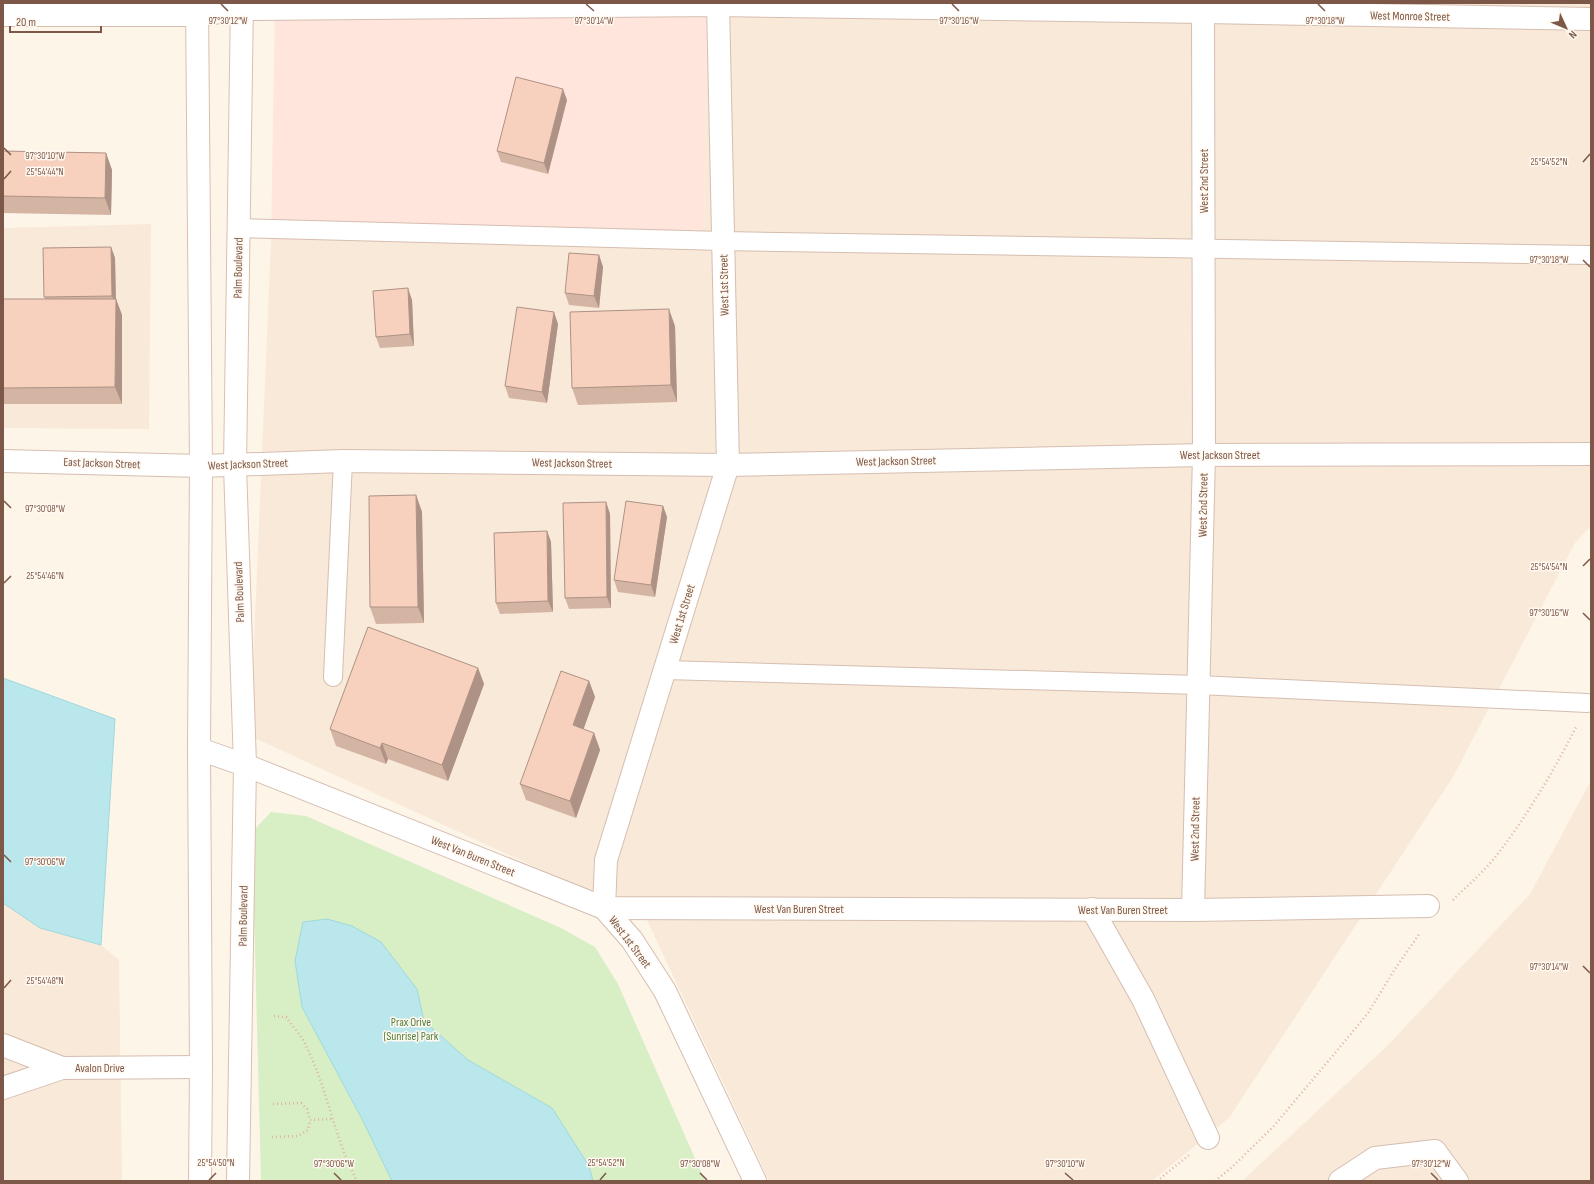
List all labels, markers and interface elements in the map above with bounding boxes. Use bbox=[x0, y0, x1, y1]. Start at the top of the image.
scale bar bbox=[10, 8, 101, 34]
street label: West Monroe Street bbox=[1370, 8, 1450, 25]
north arrow bbox=[1546, 8, 1586, 48]
text: 20 m bbox=[16, 15, 36, 30]
text: 97°30'12"W bbox=[208, 15, 248, 27]
text: 97°30'14"W bbox=[574, 15, 614, 27]
text: 97°30'16"W bbox=[939, 15, 979, 27]
text: 97°30'18"W bbox=[1305, 15, 1345, 27]
text: N bbox=[1566, 28, 1580, 41]
street label: West 2nd Street bbox=[1197, 148, 1212, 213]
text: 97°30'10"W bbox=[25, 150, 65, 162]
text: 25°54'52"N bbox=[1530, 156, 1568, 168]
text: 25°54'44"N bbox=[26, 166, 64, 178]
street label: Palm Boulevard bbox=[230, 237, 247, 299]
street label: West 1st Street bbox=[716, 254, 733, 316]
text: 97°30'18"W bbox=[1529, 254, 1569, 266]
street label: West Jackson Street bbox=[1180, 448, 1260, 463]
street label: West Jackson Street bbox=[856, 453, 937, 470]
street label: East Jackson Street bbox=[63, 455, 141, 472]
street label: West Jackson Street bbox=[532, 455, 613, 472]
street label: West Jackson Street bbox=[208, 456, 289, 473]
street label: West 2nd Street bbox=[1195, 472, 1212, 537]
text: 97°30'08"W bbox=[25, 503, 66, 515]
street label: Palm Boulevard bbox=[231, 561, 248, 623]
text: 25°54'54"N bbox=[1530, 561, 1568, 573]
text: 25°54'46"N bbox=[26, 570, 64, 582]
street label: West 1st Street bbox=[666, 582, 699, 646]
text: 97°30'16"W bbox=[1529, 607, 1569, 619]
street label: West 2nd Street bbox=[1187, 796, 1204, 861]
street label: West Van Buren Street bbox=[428, 833, 518, 880]
text: 97°30'06"W bbox=[25, 856, 66, 868]
street label: Palm Boulevard bbox=[235, 885, 252, 947]
street label: West Van Buren Street bbox=[754, 902, 844, 917]
street label: West Van Buren Street bbox=[1078, 903, 1168, 918]
street label: West 1st Street bbox=[605, 913, 654, 972]
text: 97°30'14"W bbox=[1529, 961, 1569, 973]
text: 25°54'48"N bbox=[26, 975, 64, 987]
park label: Prax Orive (Sunrise) Park bbox=[384, 1015, 439, 1044]
street label: Avalon Drive bbox=[74, 1061, 125, 1076]
text: 25°54'50"N bbox=[197, 1157, 235, 1169]
text: 25°54'52"N bbox=[587, 1157, 625, 1169]
text: 97°30'06"W bbox=[314, 1158, 355, 1170]
text: 97°30'08"W bbox=[680, 1158, 721, 1170]
text: 97°30'10"W bbox=[1045, 1158, 1085, 1170]
text: 97°30'12"W bbox=[1411, 1158, 1451, 1170]

